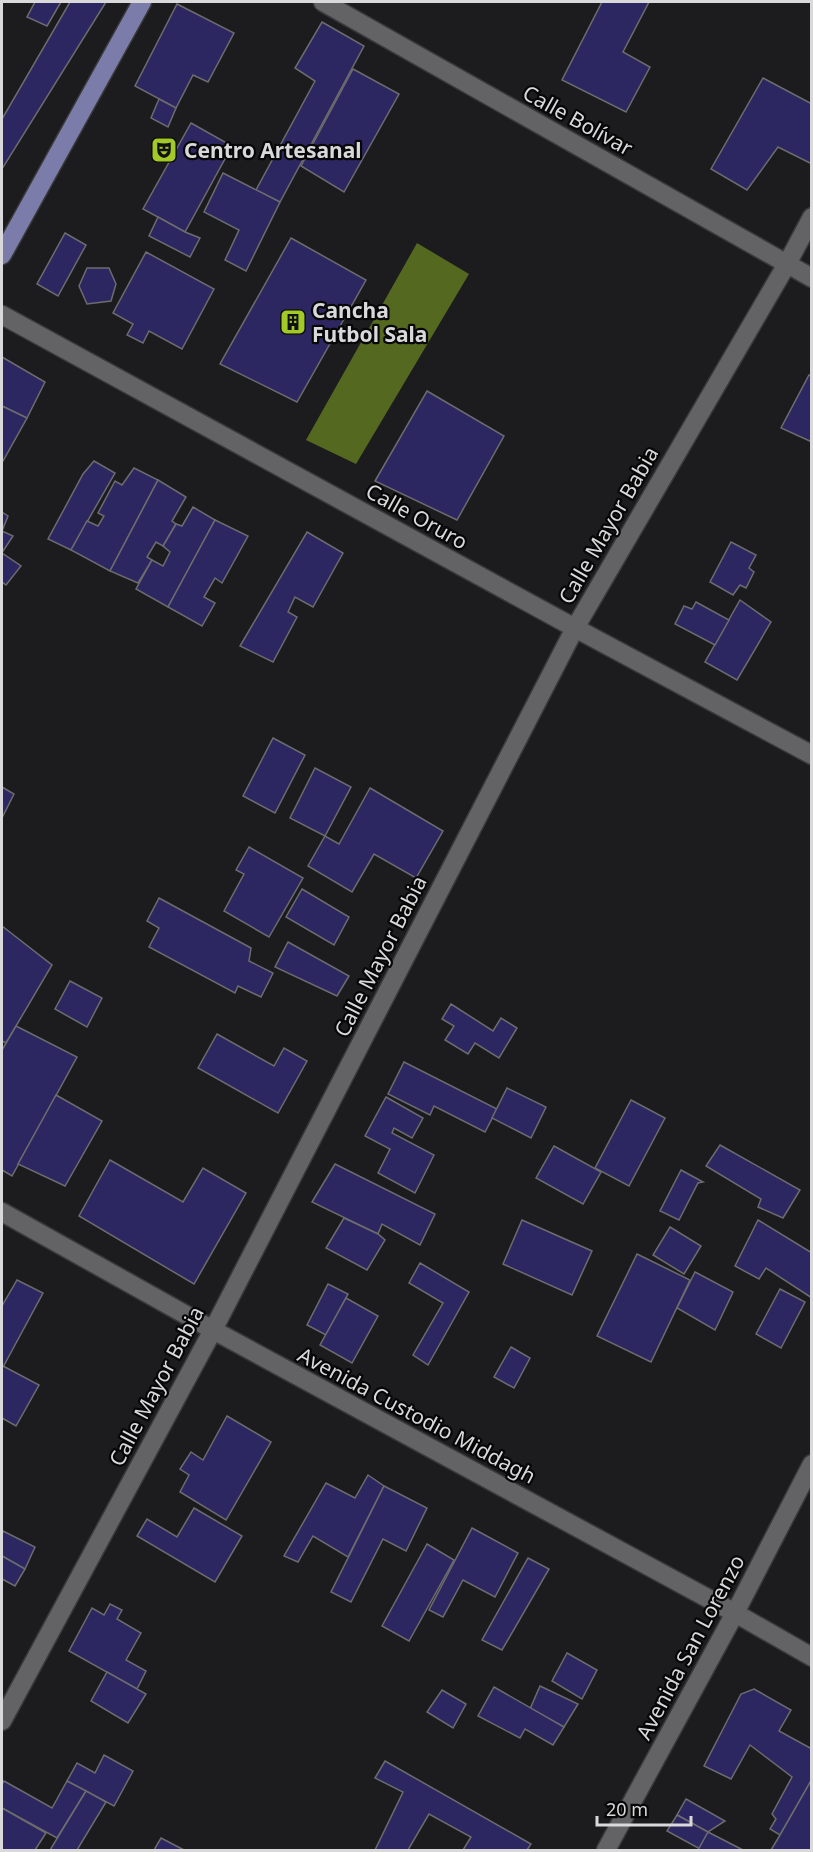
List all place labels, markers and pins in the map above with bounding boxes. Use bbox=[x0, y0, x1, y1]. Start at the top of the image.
theatre icon: Centro Artesanal bbox=[149, 135, 179, 165]
place label: Centro Artesanal bbox=[184, 136, 362, 164]
place label: Cancha Futbol Sala bbox=[312, 296, 427, 348]
building icon: Cancha Futbol Sala bbox=[278, 307, 308, 337]

